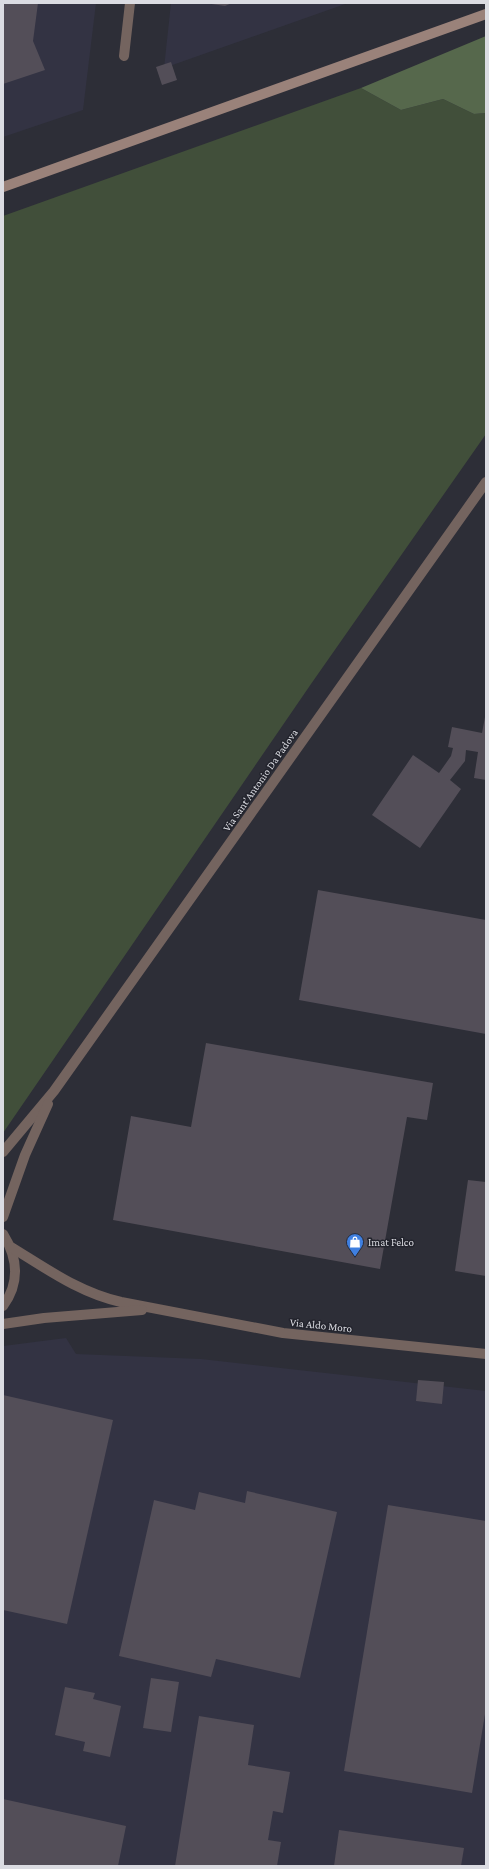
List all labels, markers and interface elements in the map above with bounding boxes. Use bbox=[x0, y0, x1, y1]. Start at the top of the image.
street label: Via Sant'Antonio Da Padova bbox=[220, 727, 300, 833]
shop icon: Imat Felco bbox=[345, 1232, 365, 1257]
place label: Imat Felco bbox=[368, 1236, 414, 1248]
street label: Via Aldo Moro bbox=[289, 1316, 353, 1334]

